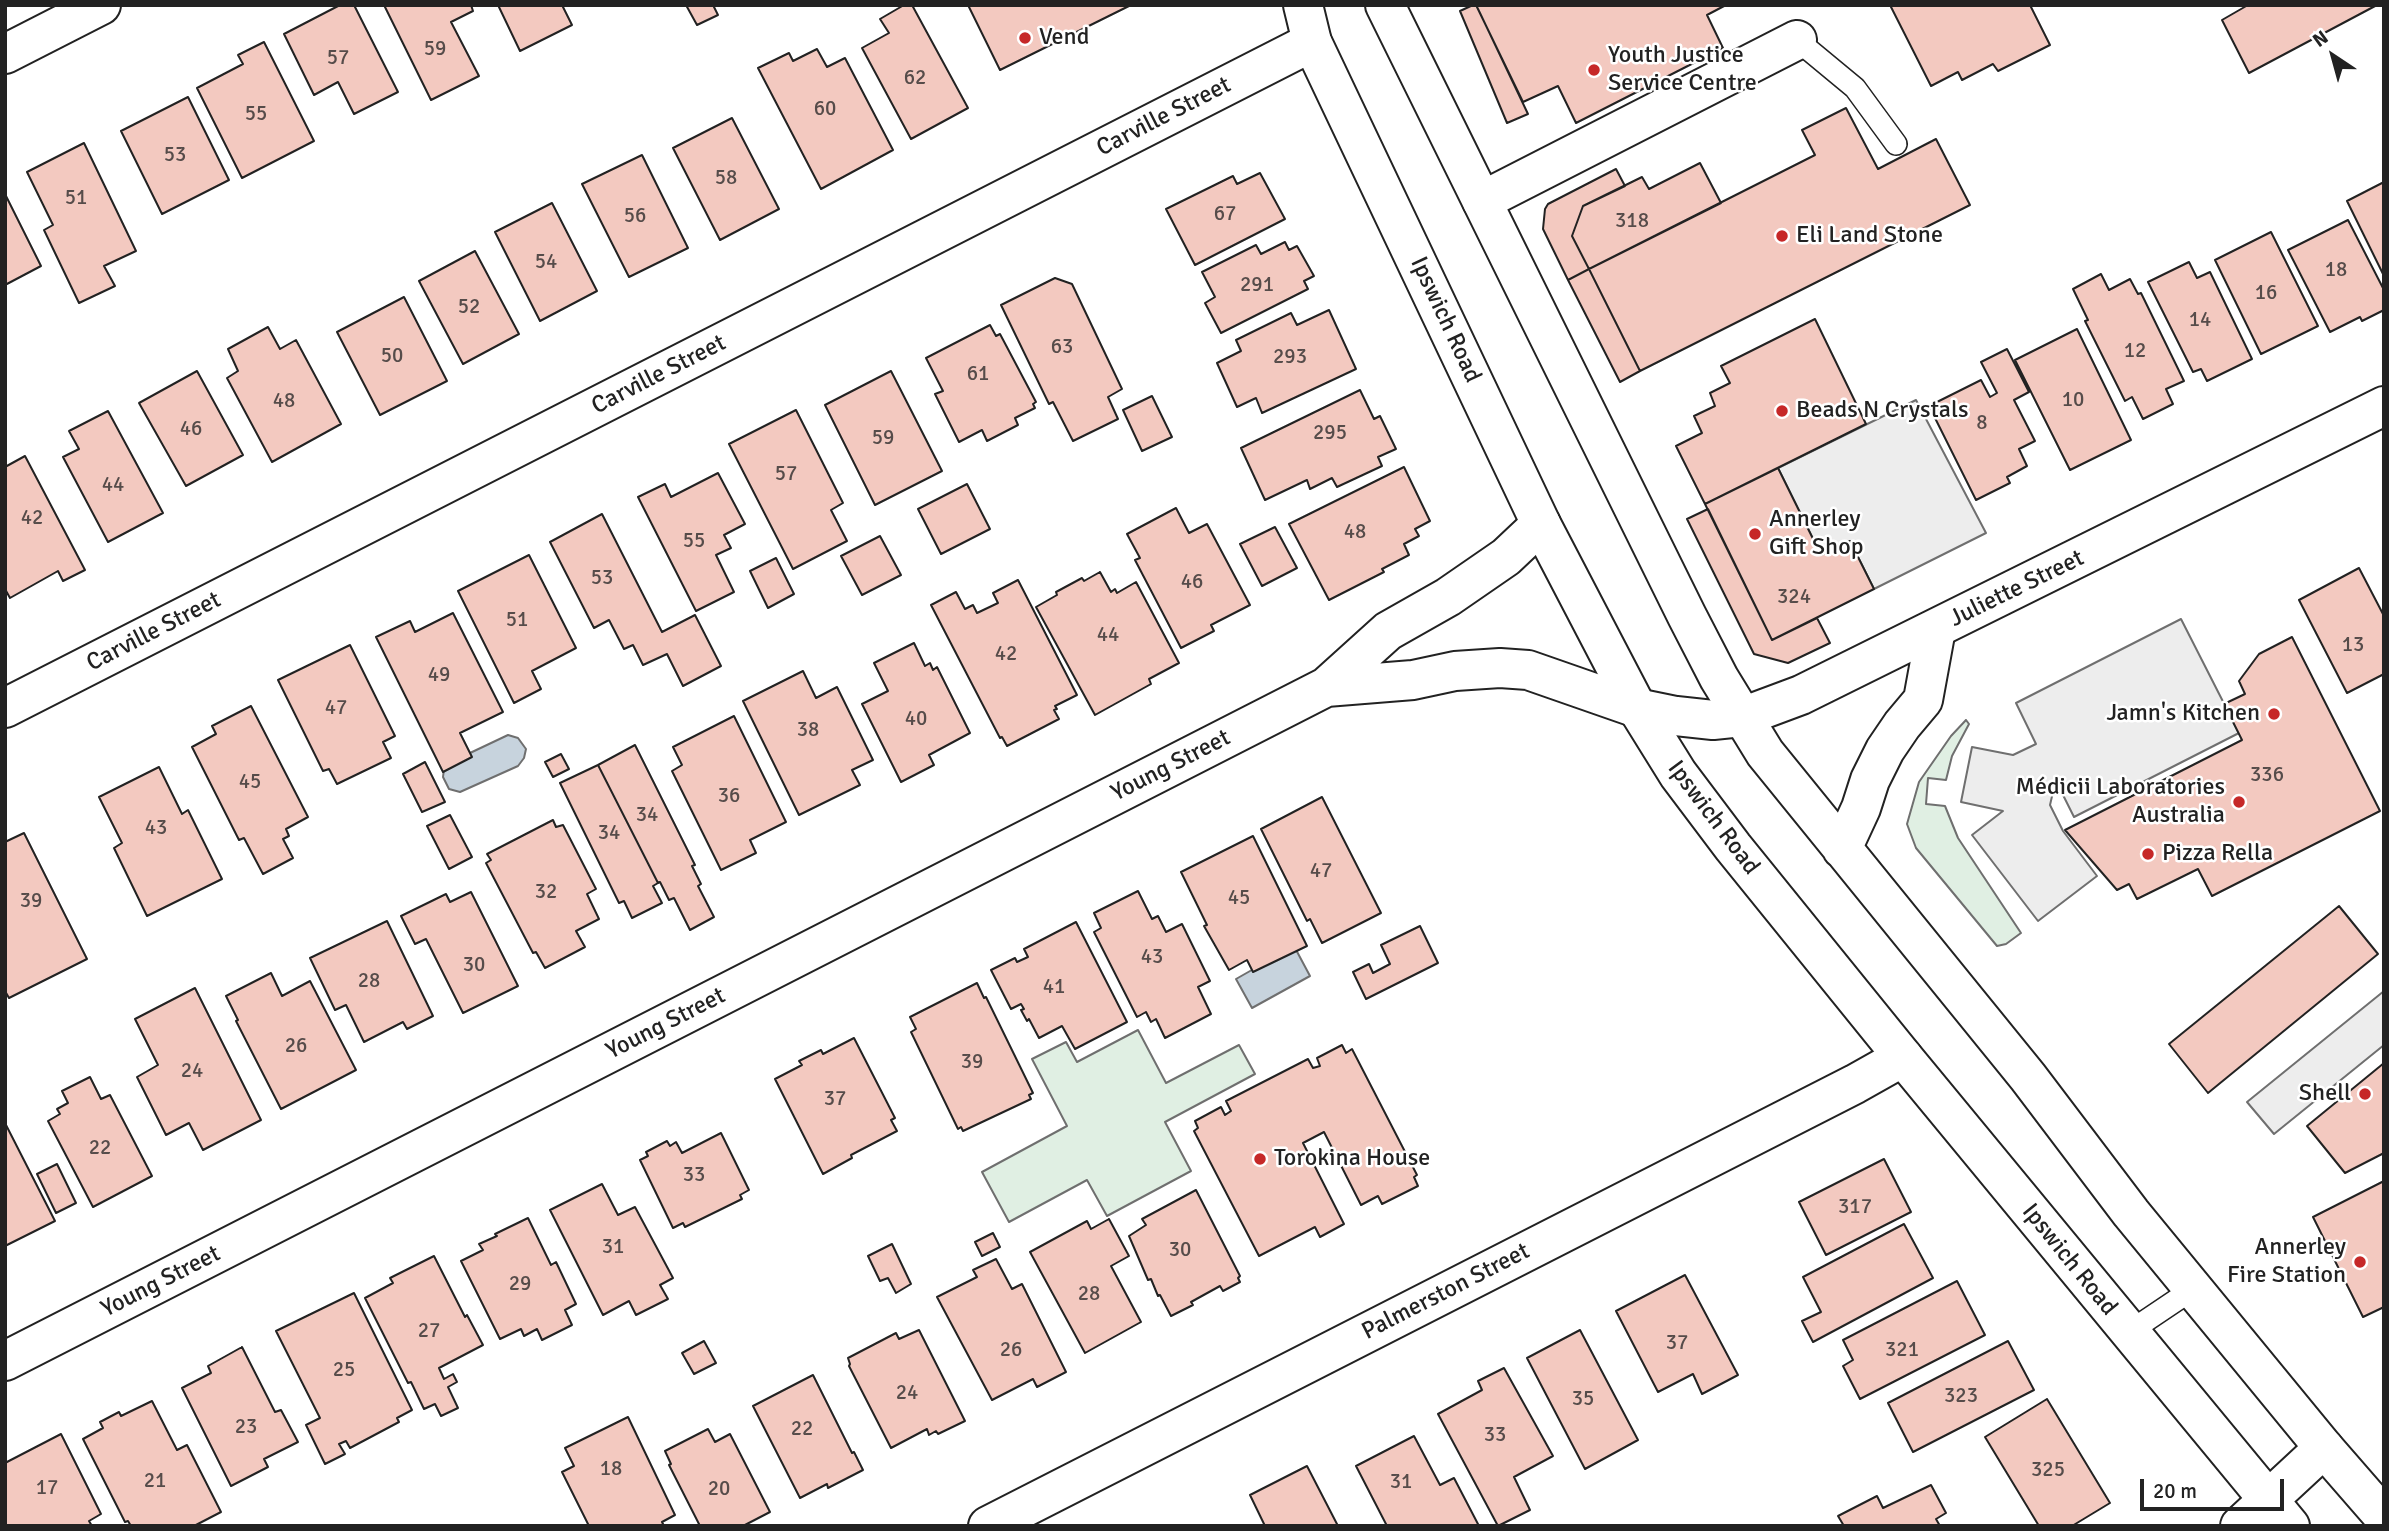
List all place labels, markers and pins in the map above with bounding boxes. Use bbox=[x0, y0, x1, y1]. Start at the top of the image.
place label: Vend bbox=[1039, 24, 1089, 52]
marker: Vend bbox=[1017, 30, 1033, 46]
place label: Youth Justice Service Centre bbox=[1608, 42, 1757, 98]
marker: Youth Justice Service Centre bbox=[1586, 62, 1602, 78]
place label: Eli Land Stone bbox=[1796, 222, 1943, 250]
marker: Eli Land Stone bbox=[1774, 228, 1790, 244]
place label: Beads N Crystals bbox=[1796, 397, 1968, 425]
marker: Beads N Crystals bbox=[1774, 403, 1790, 419]
place label: Annerley Gift Shop bbox=[1769, 506, 1863, 562]
marker: Annerley Gift Shop bbox=[1747, 526, 1763, 542]
place label: Jamn's Kitchen bbox=[2106, 700, 2260, 728]
marker: Jamn's Kitchen bbox=[2266, 706, 2282, 722]
place label: Médicii Laboratories Australia bbox=[2016, 774, 2225, 830]
marker: Médicii Laboratories Australia bbox=[2231, 794, 2247, 810]
place label: Pizza Rella bbox=[2162, 840, 2273, 868]
marker: Pizza Rella bbox=[2140, 846, 2156, 862]
place label: Shell bbox=[2299, 1080, 2351, 1108]
marker: Shell bbox=[2357, 1086, 2373, 1102]
place label: Torokina House bbox=[1274, 1145, 1430, 1173]
marker: Torokina House bbox=[1252, 1151, 1268, 1167]
place label: Annerley Fire Station bbox=[2227, 1234, 2346, 1290]
marker: Annerley Fire Station bbox=[2352, 1254, 2368, 1270]

